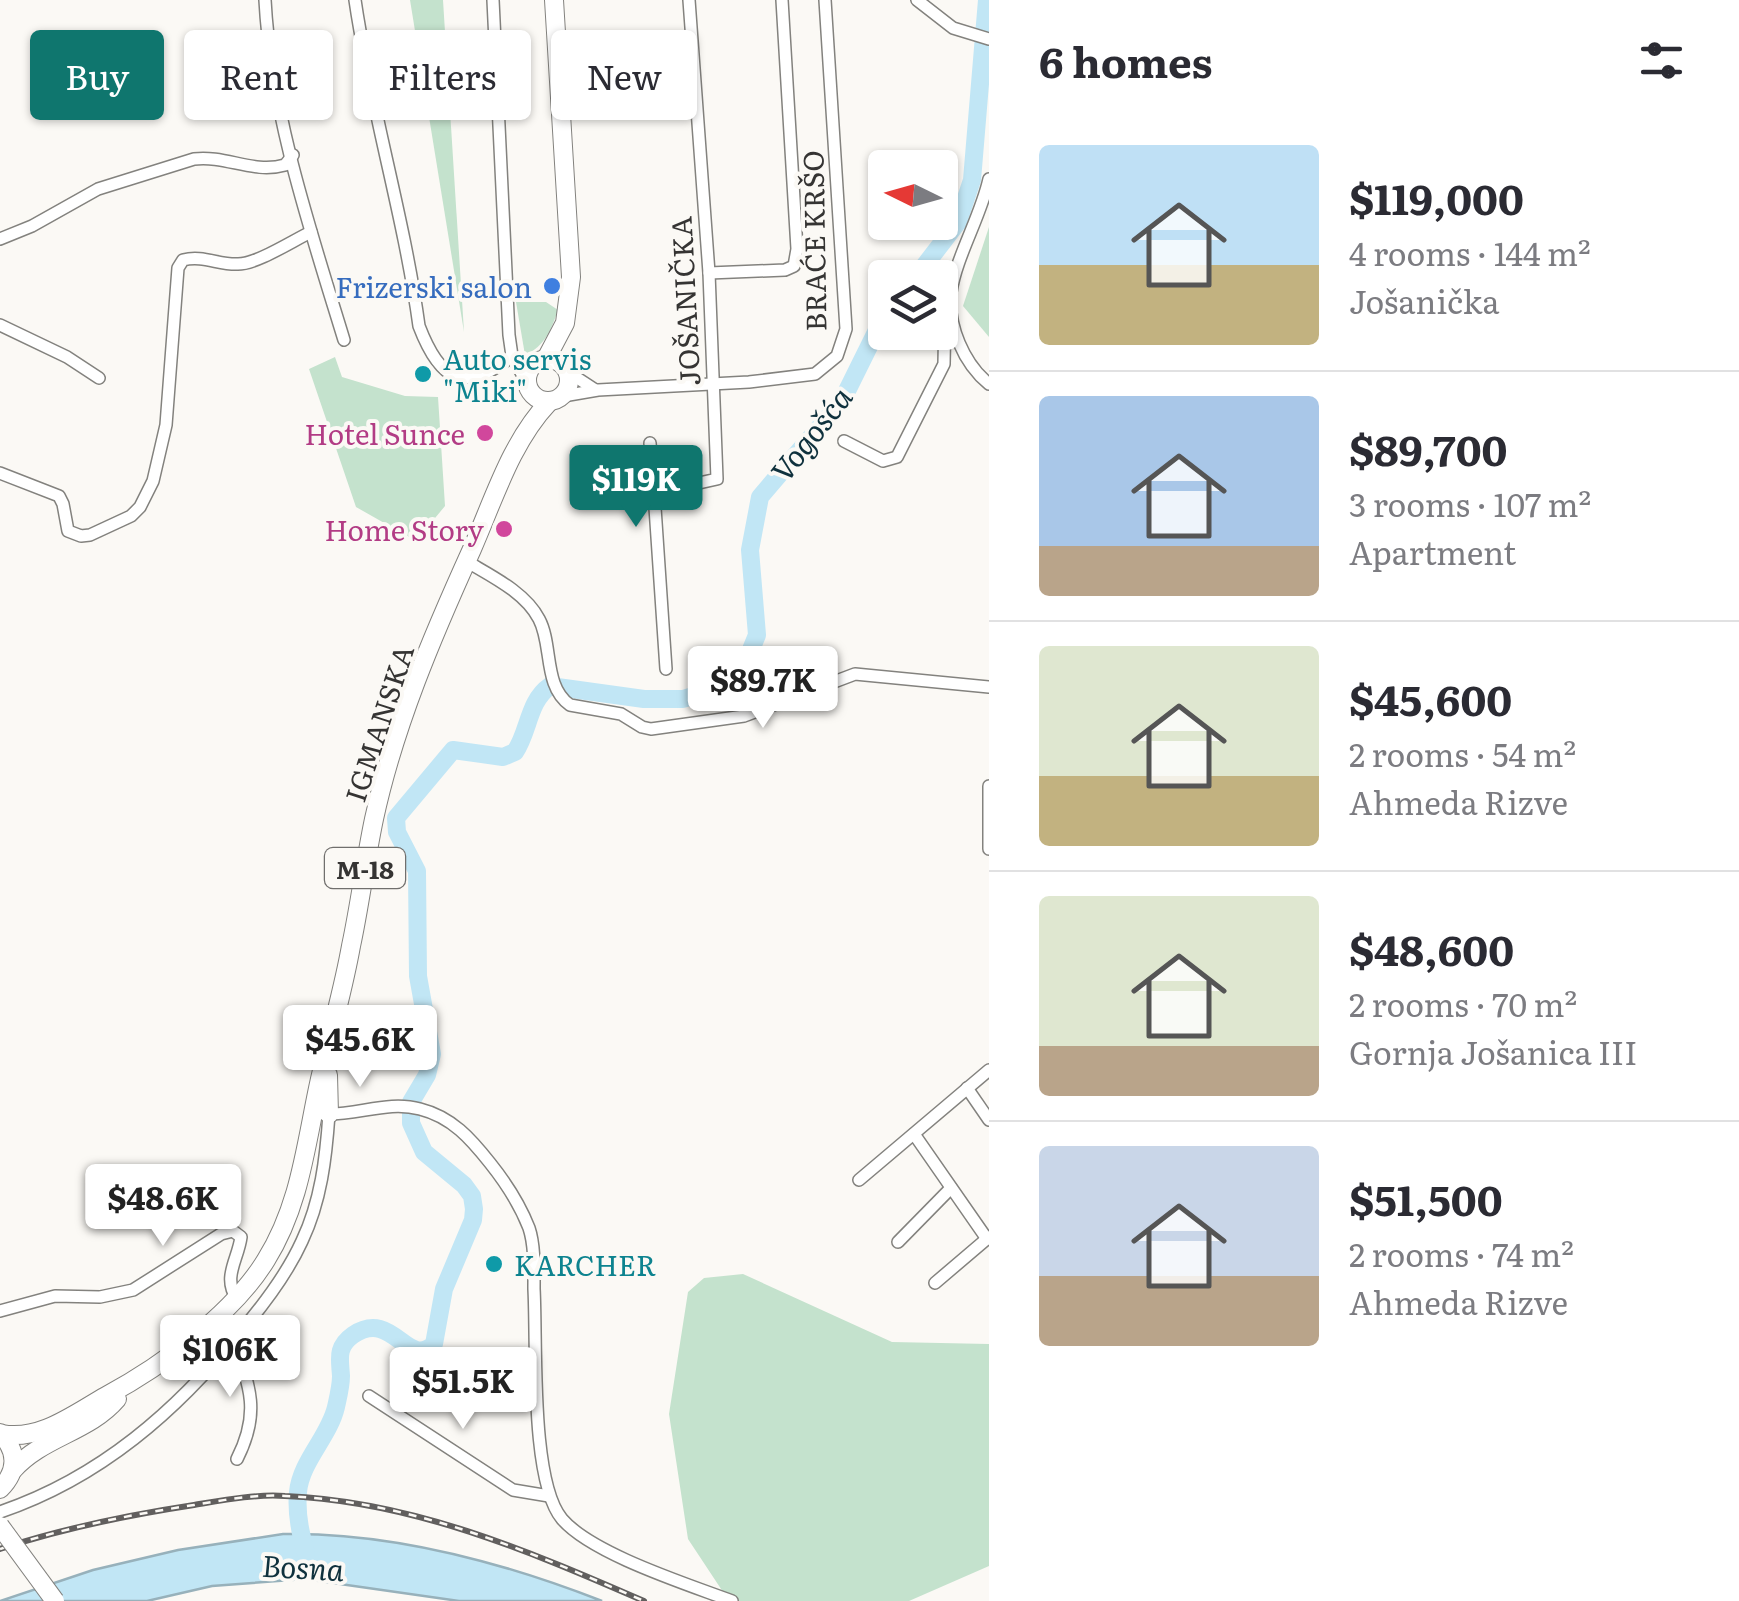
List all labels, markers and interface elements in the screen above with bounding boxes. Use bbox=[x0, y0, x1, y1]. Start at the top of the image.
text: 6 homes bbox=[1039, 29, 1213, 91]
chip: Buy bbox=[30, 30, 164, 120]
chip: Rent bbox=[184, 30, 333, 120]
chip: Filters bbox=[353, 30, 531, 120]
chip: New bbox=[551, 30, 697, 120]
icon: filters bbox=[1634, 33, 1689, 88]
street label: BRAĆE KRŠO bbox=[790, 150, 836, 332]
north arrow bbox=[868, 150, 958, 240]
map controls bbox=[868, 150, 958, 350]
text: $119,000 bbox=[1349, 166, 1524, 228]
icon: home bbox=[1119, 185, 1239, 305]
street label: JOŠANIČKA bbox=[659, 215, 709, 387]
text: 4 rooms · 144 m² bbox=[1349, 228, 1591, 276]
button: layers bbox=[868, 260, 958, 350]
place label: Frizerski salon bbox=[336, 265, 532, 307]
marker: Frizerski salon bbox=[541, 275, 563, 297]
text: Jošanička bbox=[1349, 276, 1500, 324]
place label: Auto servis "Miki" bbox=[443, 337, 591, 411]
marker: Auto servis "Miki" bbox=[412, 363, 434, 385]
water label: Vogošća bbox=[759, 376, 861, 490]
place label: Hotel Sunce bbox=[305, 412, 465, 454]
text: $89,700 bbox=[1349, 417, 1507, 479]
marker: Hotel Sunce bbox=[474, 422, 496, 444]
icon: home bbox=[1119, 436, 1239, 556]
pin: $119K bbox=[566, 445, 706, 530]
text: $119K bbox=[591, 453, 681, 501]
text: 3 rooms · 107 m² bbox=[1349, 479, 1591, 527]
place label: Home Story bbox=[324, 508, 485, 550]
marker: Home Story bbox=[493, 518, 515, 540]
text: Apartment bbox=[1349, 527, 1516, 575]
street label: IGMANSKA bbox=[333, 639, 423, 807]
pin: $89.7K bbox=[682, 646, 844, 731]
text: $89.7K bbox=[710, 654, 816, 702]
text: $45,600 bbox=[1349, 667, 1512, 729]
icon: home bbox=[1119, 686, 1239, 806]
text: 2 rooms · 54 m² bbox=[1349, 729, 1576, 777]
text: Ahmeda Rizve bbox=[1349, 777, 1568, 825]
road number: M-18 bbox=[325, 848, 405, 888]
text: $48,600 bbox=[1349, 917, 1514, 979]
icon: home bbox=[1119, 936, 1239, 1056]
text: 2 rooms · 70 m² bbox=[1349, 979, 1577, 1027]
pin: $45.6K bbox=[279, 1005, 441, 1090]
text: $45.6K bbox=[305, 1013, 415, 1061]
text: Gornja Jošanica III bbox=[1349, 1027, 1637, 1075]
pin: $48.6K bbox=[82, 1164, 244, 1249]
text: $51,500 bbox=[1349, 1167, 1503, 1229]
text: $48.6K bbox=[107, 1172, 219, 1220]
icon: home bbox=[1119, 1186, 1239, 1306]
text: 2 rooms · 74 m² bbox=[1349, 1229, 1574, 1277]
place label: KARCHER bbox=[514, 1243, 656, 1285]
marker: KARCHER bbox=[483, 1253, 505, 1275]
text: Ahmeda Rizve bbox=[1349, 1277, 1568, 1325]
pin: $106K bbox=[160, 1315, 300, 1400]
text: $106K bbox=[182, 1323, 278, 1371]
pin: $51.5K bbox=[382, 1347, 544, 1432]
text: $51.5K bbox=[412, 1355, 514, 1403]
water label: Bosna bbox=[261, 1542, 345, 1590]

